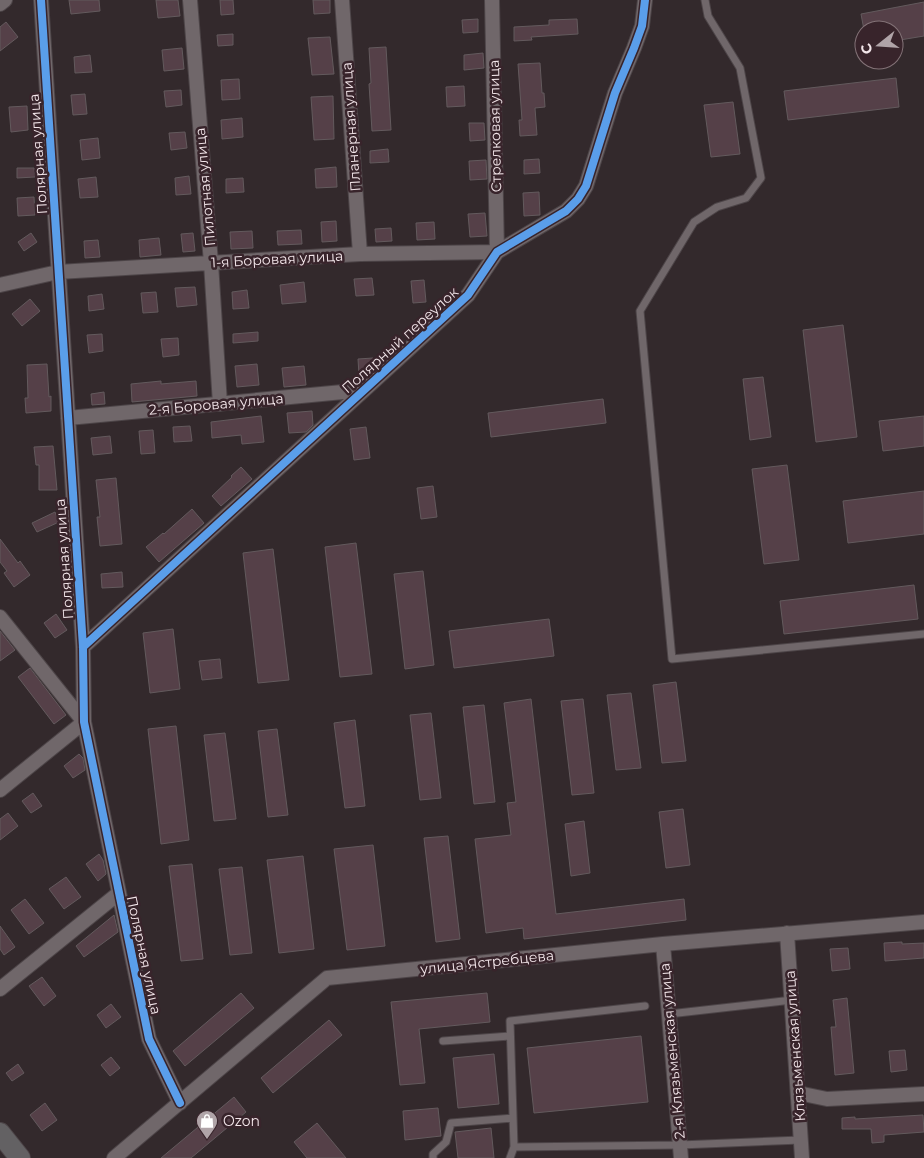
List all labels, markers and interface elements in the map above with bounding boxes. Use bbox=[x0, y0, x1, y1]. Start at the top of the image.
north arrow bbox=[854, 20, 904, 70]
text: С bbox=[856, 41, 877, 56]
street label: Стрелковая улица bbox=[485, 59, 505, 193]
street label: Планерная улица bbox=[337, 62, 365, 192]
street label: Полярная улица bbox=[25, 93, 51, 215]
street label: Пилотная улица bbox=[191, 127, 219, 247]
street label: 1-я Боровая улица bbox=[210, 247, 344, 271]
street label: Полярный переулок bbox=[338, 283, 462, 397]
street label: 2-я Боровая улица bbox=[148, 389, 284, 419]
street label: Полярная улица bbox=[51, 498, 77, 620]
street label: Полярная улица bbox=[123, 894, 165, 1016]
street label: улица Ястребцева bbox=[418, 946, 555, 978]
street label: 2-я Клязьменская улица bbox=[655, 962, 689, 1140]
street label: Клязьменская улица bbox=[781, 970, 809, 1122]
shop icon: Ozon bbox=[195, 1109, 219, 1140]
place label: Ozon bbox=[223, 1112, 260, 1130]

